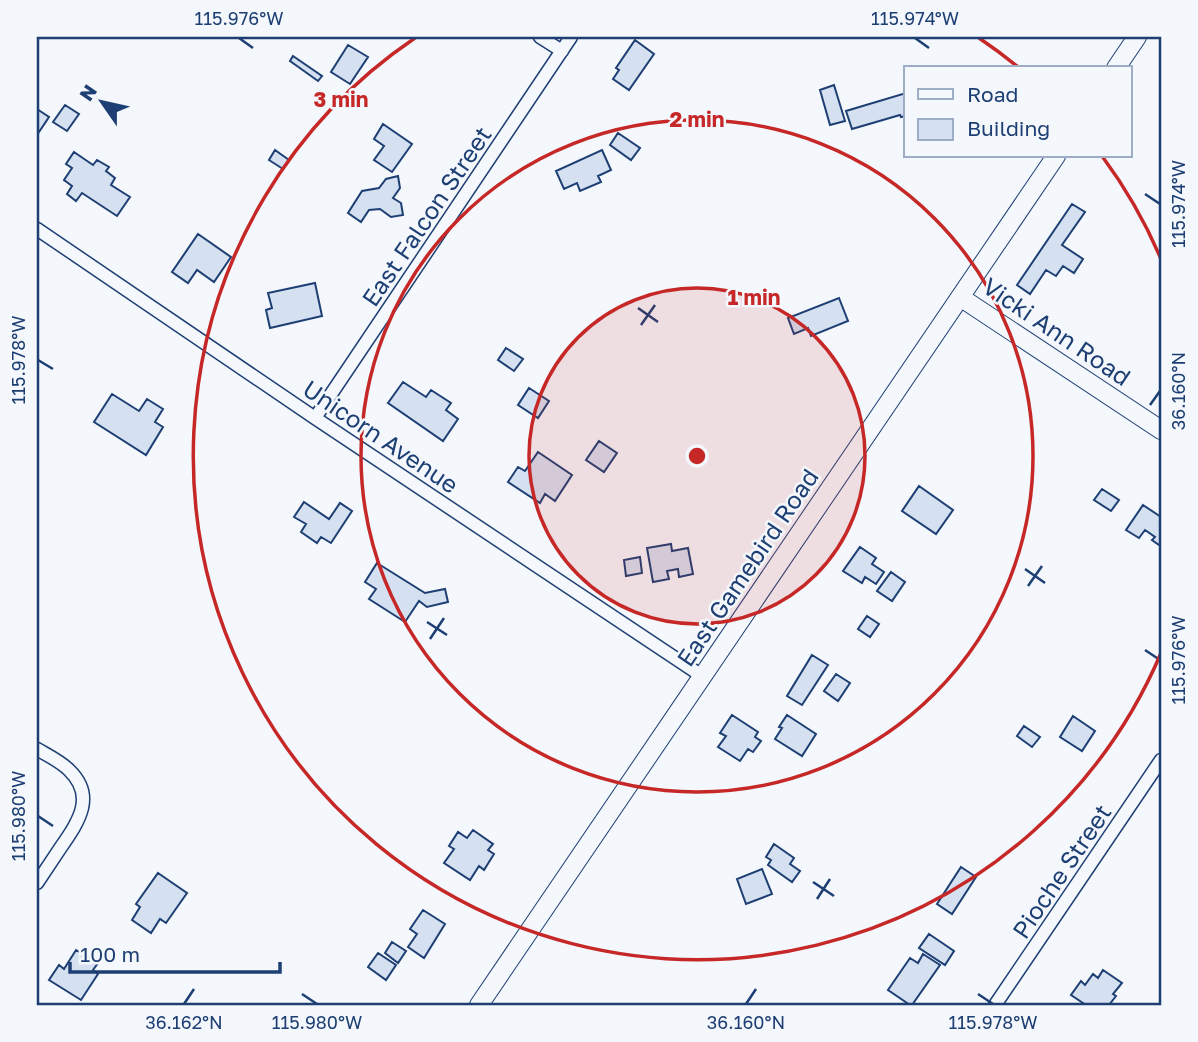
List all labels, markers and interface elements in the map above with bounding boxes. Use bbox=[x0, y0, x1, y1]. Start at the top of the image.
text: 115.976°W bbox=[195, 7, 283, 29]
text: 115.974°W bbox=[871, 7, 959, 29]
north arrow bbox=[66, 66, 136, 136]
legend bbox=[904, 66, 1132, 158]
text: N bbox=[74, 80, 101, 105]
text: Road bbox=[967, 81, 1018, 107]
text: 3 min bbox=[314, 86, 368, 112]
text: 2 min bbox=[670, 106, 724, 132]
text: Building bbox=[967, 115, 1050, 141]
street label: East Falcon Street bbox=[355, 121, 497, 311]
text: 115.974°W bbox=[1167, 160, 1189, 248]
street label: Vicki Ann Road bbox=[978, 271, 1136, 391]
text: 1 min bbox=[728, 284, 780, 310]
text: 115.978°W bbox=[7, 315, 29, 405]
text: 36.160°N bbox=[1167, 352, 1189, 430]
street label: Unicorn Avenue bbox=[298, 373, 464, 499]
centre of rings bbox=[685, 444, 709, 468]
street label: East Gamebird Road bbox=[670, 463, 824, 671]
text: 115.976°W bbox=[1167, 616, 1189, 704]
text: 115.980°W bbox=[7, 771, 29, 861]
street label: Pioche Street bbox=[1006, 798, 1116, 944]
scale bar bbox=[70, 930, 280, 974]
text: 100 m bbox=[80, 941, 140, 967]
text: 36.162°N bbox=[145, 1011, 223, 1033]
text: 115.980°W bbox=[272, 1011, 362, 1033]
text: 36.160°N bbox=[707, 1011, 785, 1033]
text: 115.978°W bbox=[948, 1011, 1038, 1033]

